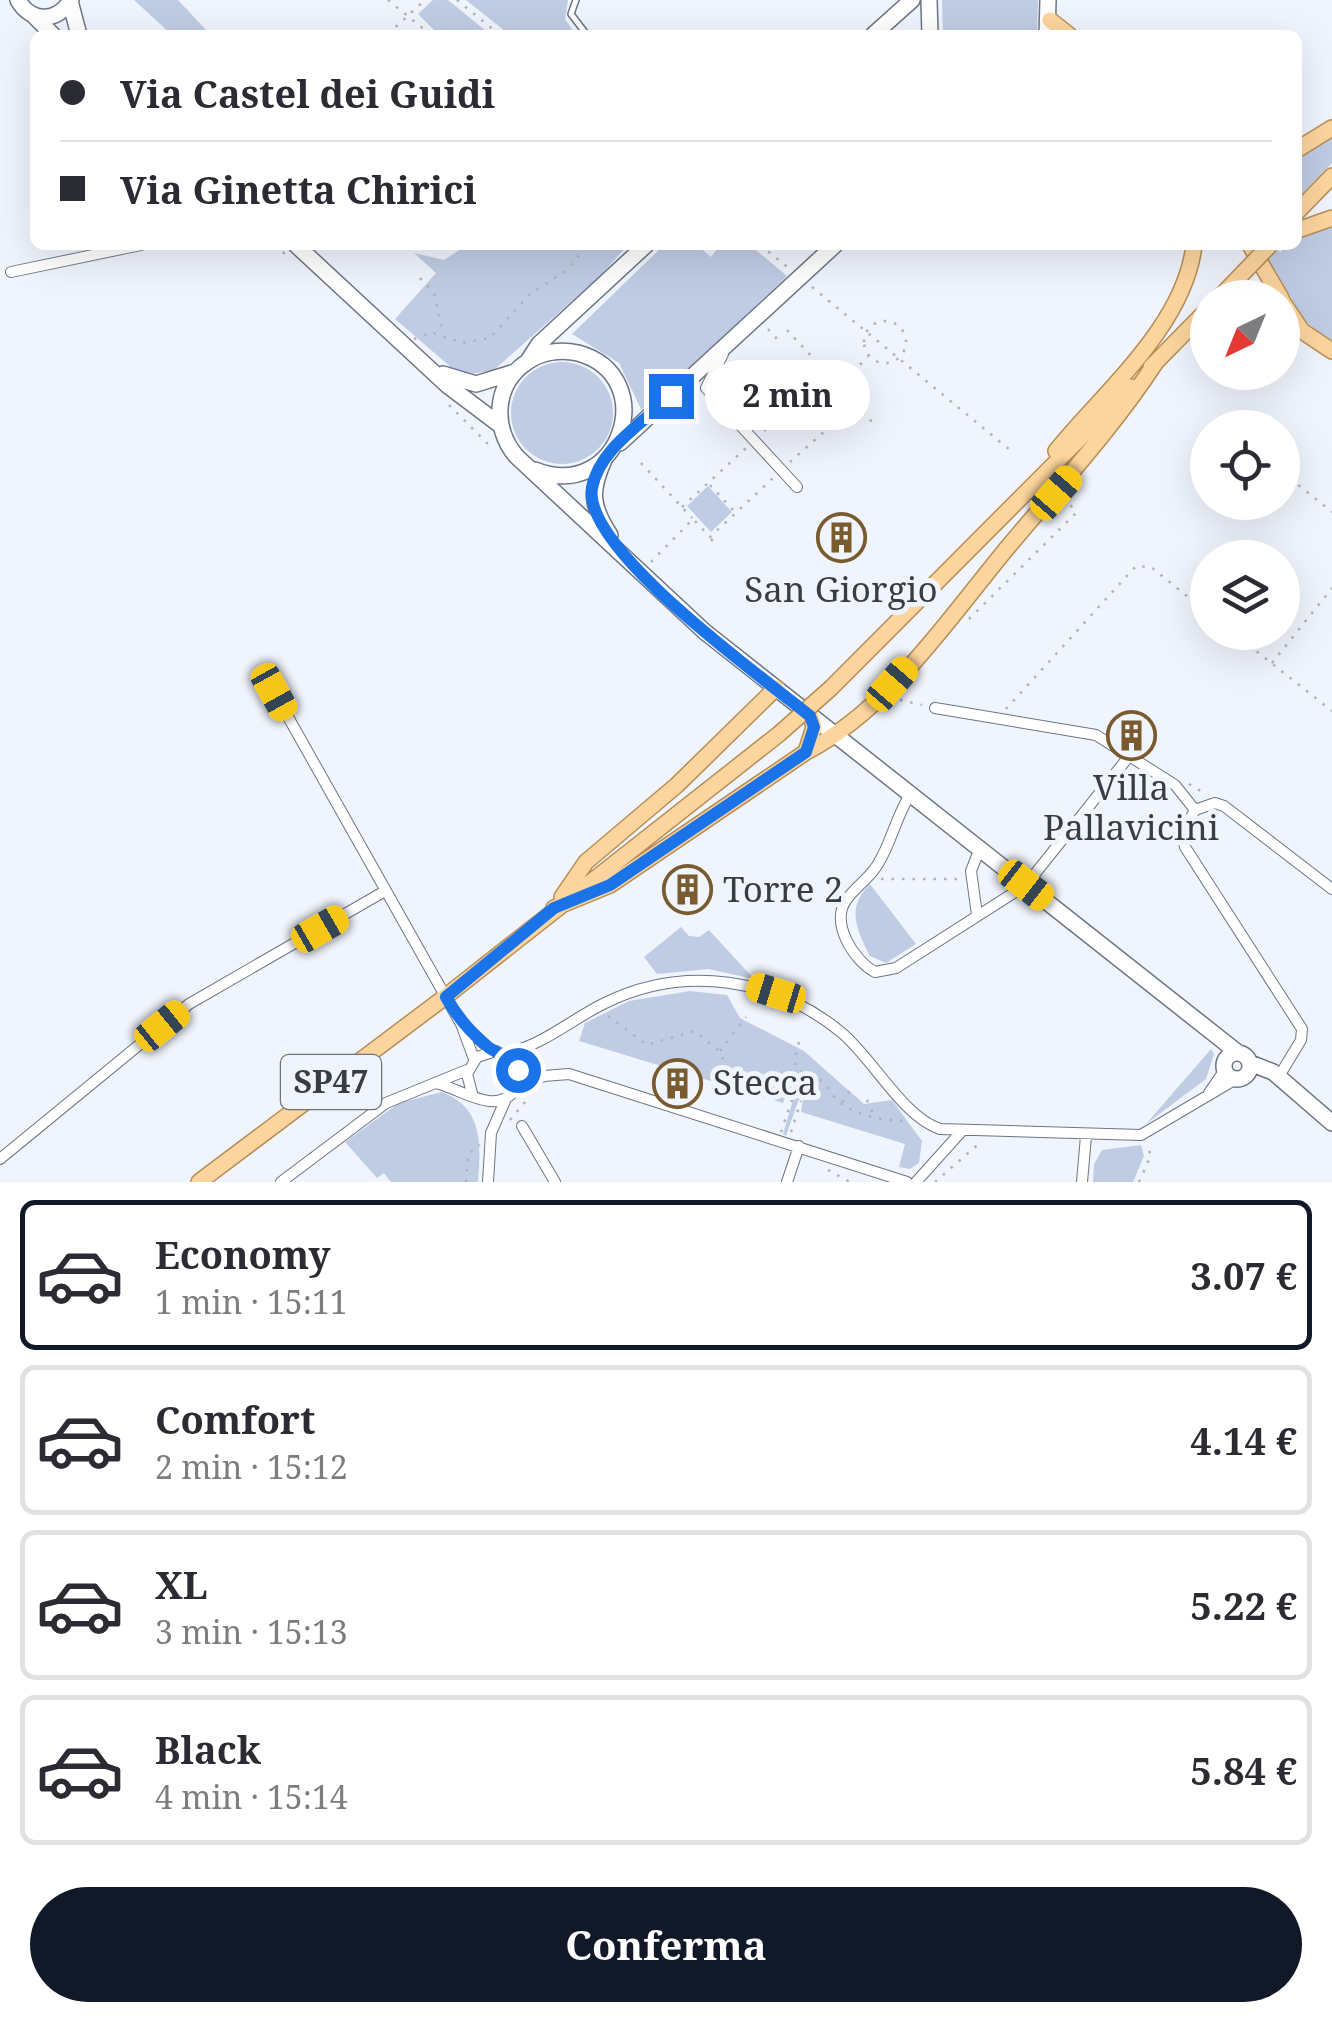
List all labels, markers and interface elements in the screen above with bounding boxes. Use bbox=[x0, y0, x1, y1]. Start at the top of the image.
text: Via Castel dei Guidi bbox=[120, 67, 495, 119]
text: Via Ginetta Chirici bbox=[120, 163, 477, 215]
north arrow bbox=[1190, 280, 1300, 390]
map controls bbox=[1190, 280, 1300, 650]
callout: 2 min bbox=[706, 361, 871, 431]
text: 2 min bbox=[742, 373, 833, 416]
route end bbox=[649, 374, 694, 419]
button: locate bbox=[1190, 410, 1300, 520]
car bbox=[1025, 461, 1087, 525]
building icon: San Giorgio bbox=[815, 512, 867, 564]
button: layers bbox=[1190, 540, 1300, 650]
place label: San Giorgio bbox=[744, 565, 938, 612]
car bbox=[861, 652, 923, 716]
car bbox=[246, 658, 302, 726]
building icon: Villa Pallavicini bbox=[1105, 710, 1157, 762]
place label: Villa Pallavicini bbox=[1043, 763, 1219, 850]
car bbox=[993, 855, 1059, 915]
building icon: Torre 2 bbox=[662, 864, 714, 916]
place label: Torre 2 bbox=[723, 865, 843, 912]
car bbox=[287, 901, 353, 957]
car bbox=[743, 970, 809, 1016]
car bbox=[129, 995, 195, 1057]
route start bbox=[496, 1048, 541, 1093]
road number: SP47 bbox=[281, 1055, 381, 1109]
building icon: Stecca bbox=[652, 1057, 704, 1109]
place label: Stecca bbox=[713, 1058, 817, 1105]
text: Economy bbox=[155, 1228, 331, 1280]
icon: car bbox=[35, 1230, 125, 1320]
text: 3.07 € bbox=[1190, 1249, 1297, 1301]
text: 1 min · 15:11 bbox=[155, 1280, 348, 1323]
text: Comfort bbox=[155, 1393, 315, 1445]
icon: car bbox=[35, 1395, 125, 1485]
text: 4.14 € bbox=[1190, 1414, 1297, 1466]
text: 2 min · 15:12 bbox=[155, 1445, 348, 1488]
text: XL bbox=[155, 1558, 208, 1610]
icon: car bbox=[35, 1560, 125, 1650]
text: 5.22 € bbox=[1190, 1579, 1297, 1631]
text: 3 min · 15:13 bbox=[155, 1610, 348, 1653]
text: Black bbox=[155, 1723, 261, 1775]
icon: car bbox=[35, 1725, 125, 1815]
text: 5.84 € bbox=[1190, 1744, 1297, 1796]
text: 4 min · 15:14 bbox=[155, 1775, 348, 1818]
button: Conferma bbox=[30, 1887, 1302, 2002]

